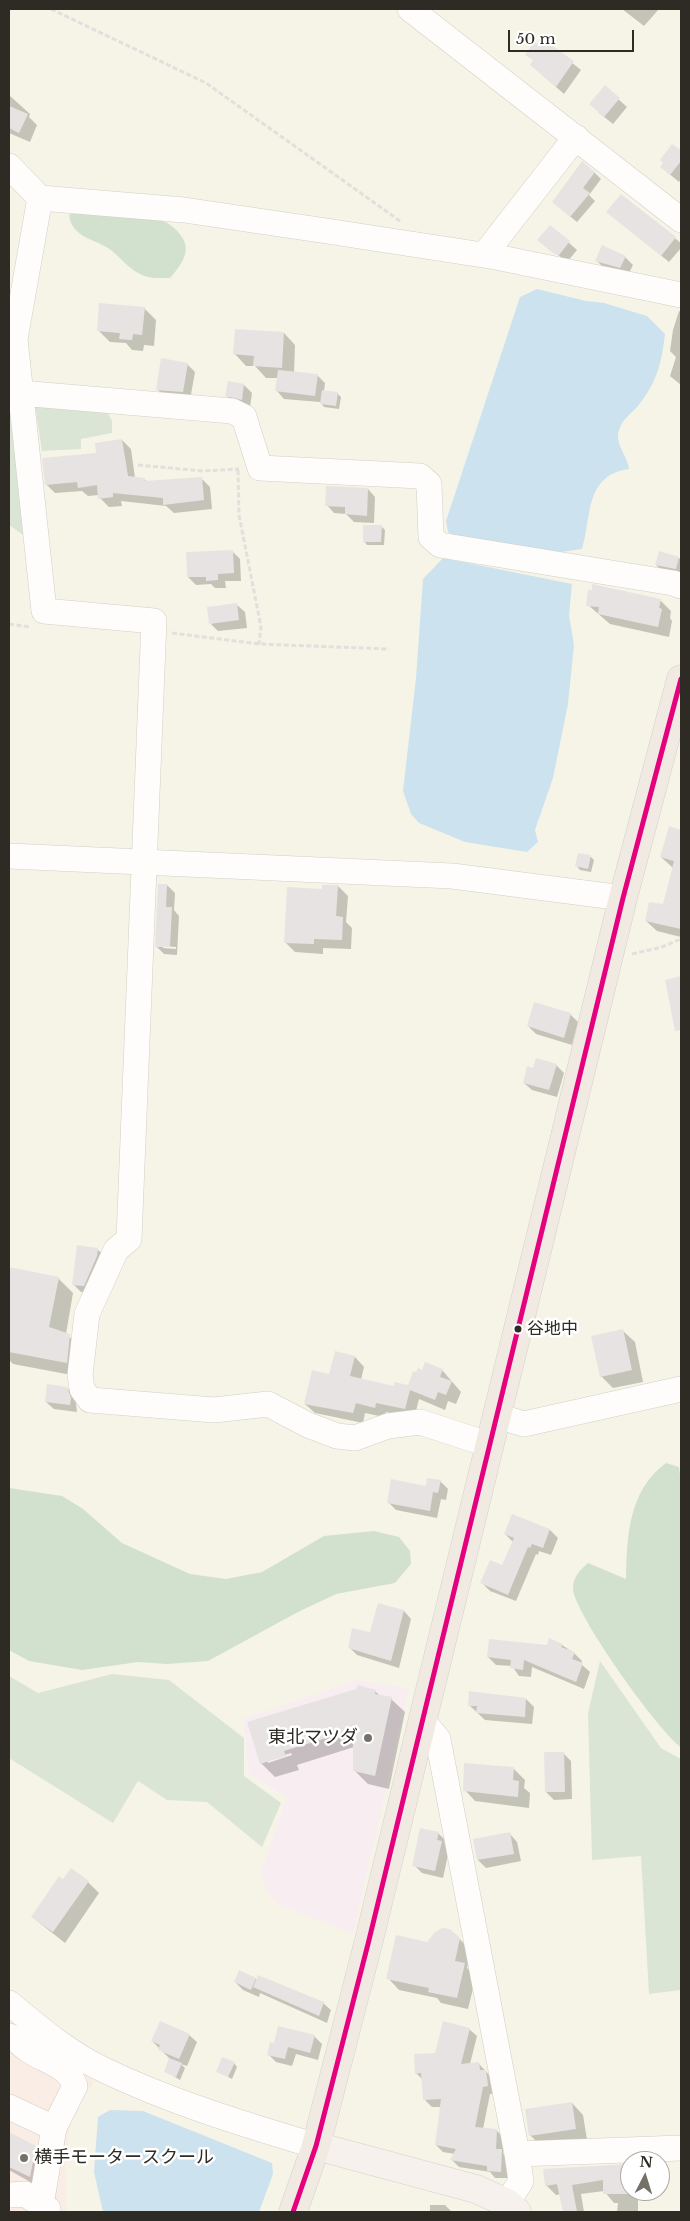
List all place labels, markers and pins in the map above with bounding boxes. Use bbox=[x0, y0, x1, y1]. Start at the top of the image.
place label: 谷地中 bbox=[527, 1319, 578, 1339]
marker: 谷地中 bbox=[513, 1324, 523, 1334]
place label: 東北マツダ bbox=[268, 1727, 358, 1749]
marker: 東北マツダ bbox=[362, 1732, 374, 1744]
place label: 横手モータースクール bbox=[34, 2147, 214, 2169]
marker: 横手モータースクール bbox=[18, 2152, 30, 2164]

